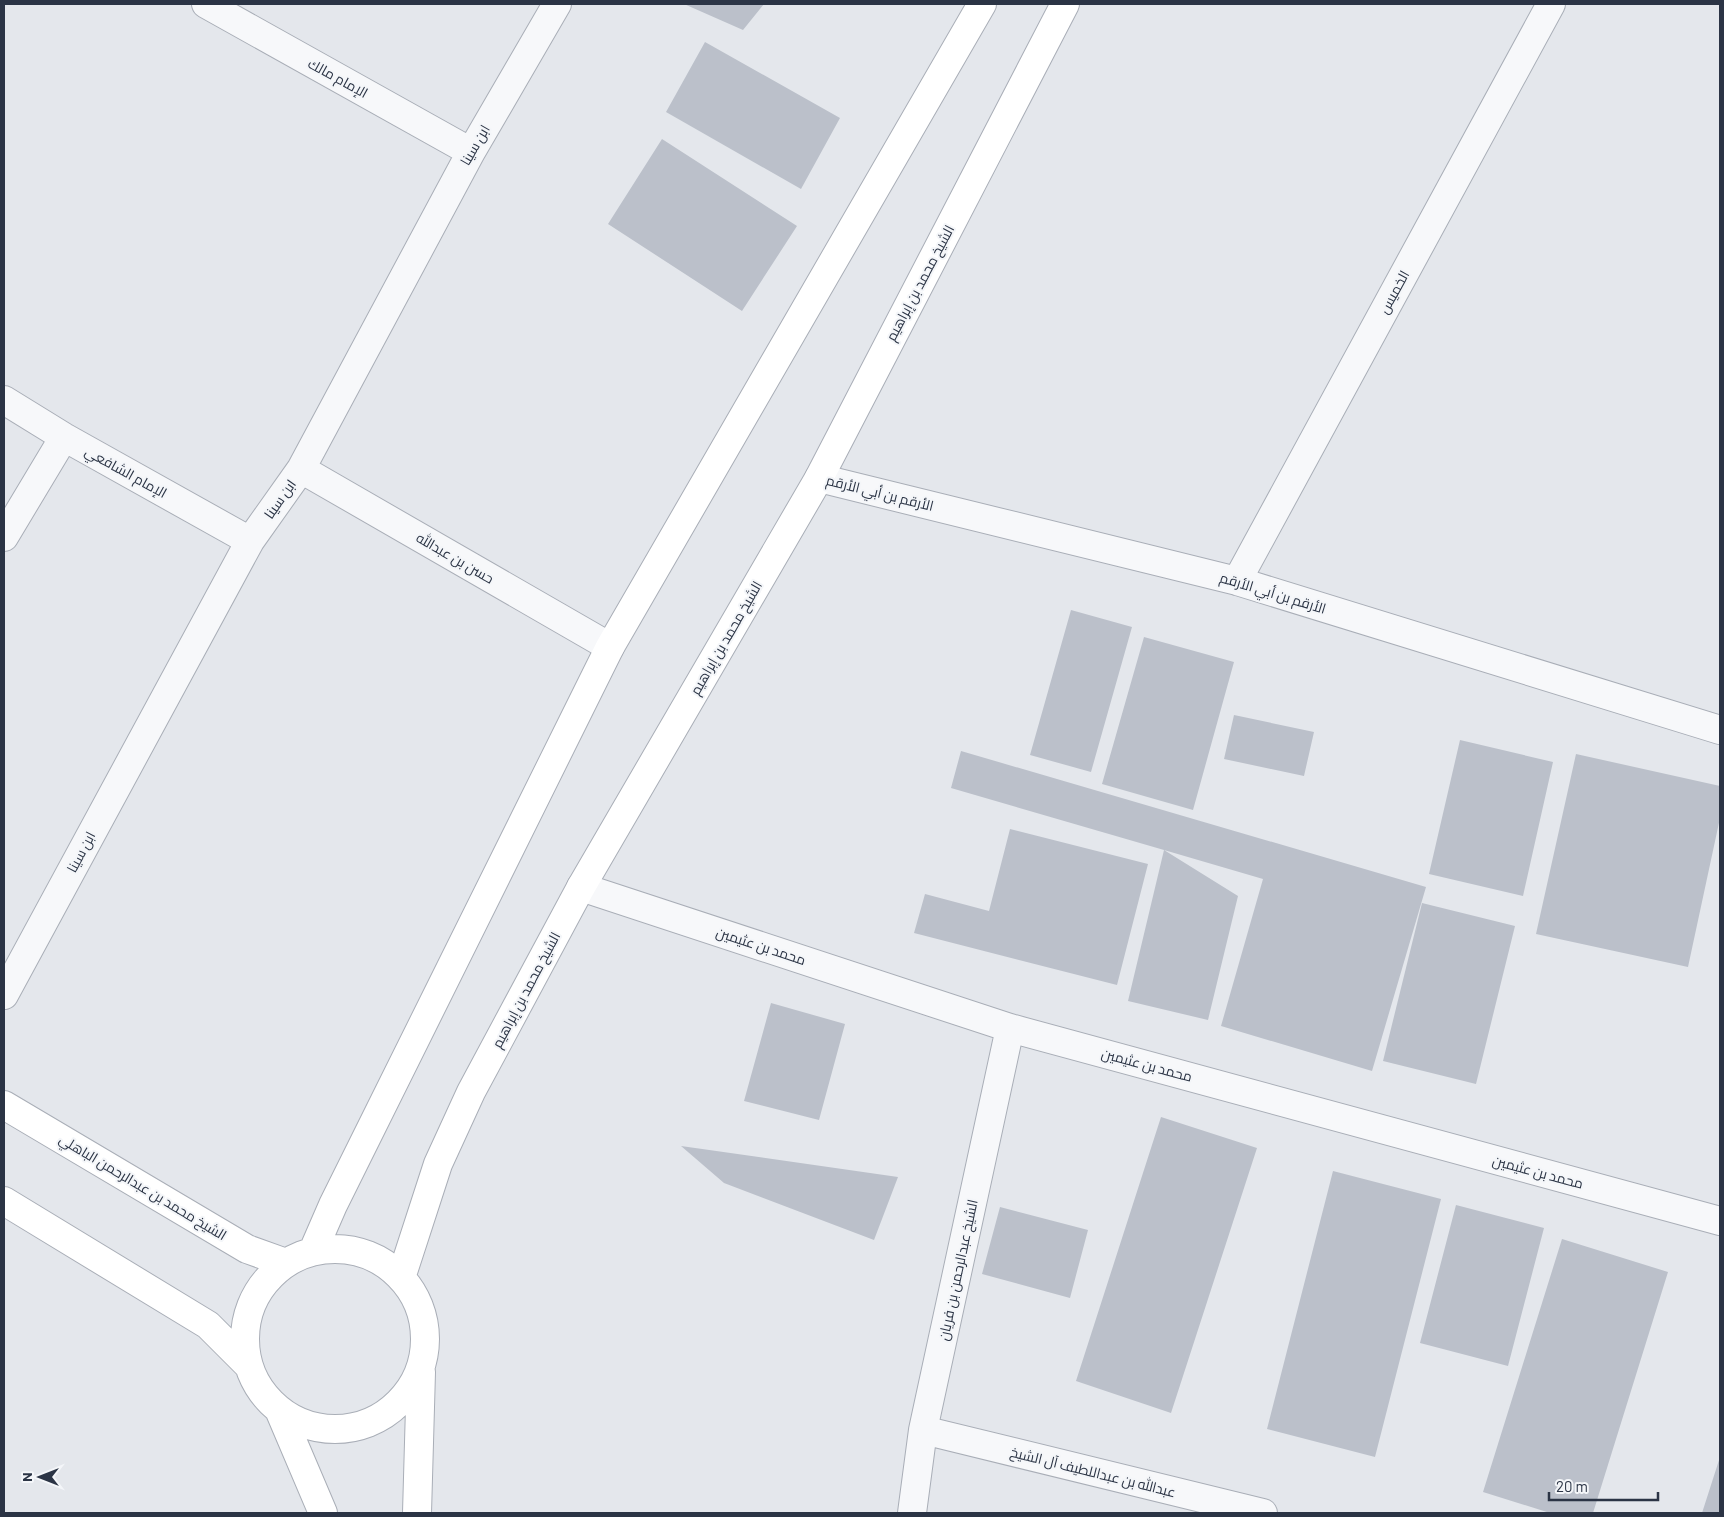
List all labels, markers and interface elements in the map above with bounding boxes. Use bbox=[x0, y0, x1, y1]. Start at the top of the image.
street label: الإمام مالك bbox=[304, 54, 371, 103]
street label: ابن سينا bbox=[456, 121, 493, 168]
street label: الشيخ محمد بن إبراهيم bbox=[882, 222, 959, 345]
street label: الخميس bbox=[1375, 267, 1412, 316]
street label: الإمام الشافعي bbox=[80, 442, 170, 505]
street label: الأرقم بن أبي الأرقم bbox=[824, 471, 936, 518]
street label: ابن سينا bbox=[260, 476, 299, 522]
street label: حسن بن عبدالله bbox=[413, 528, 497, 587]
street label: الأرقم بن أبي الأرقم bbox=[1217, 568, 1328, 621]
street label: الشيخ محمد بن إبراهيم bbox=[686, 578, 767, 699]
street label: ابن سينا bbox=[63, 828, 98, 875]
street label: محمد بن عثيمين bbox=[714, 923, 808, 968]
street label: الشيخ محمد بن إبراهيم bbox=[488, 929, 565, 1052]
street label: محمد بن عثيمين bbox=[1100, 1044, 1194, 1085]
street label: الشيخ محمد بن عبدالرحمن الباهلي bbox=[54, 1130, 230, 1247]
street label: محمد بن عثيمين bbox=[1491, 1151, 1585, 1192]
street label: الشيخ عبدالرحمن بن فريان bbox=[934, 1198, 982, 1342]
street label: عبدالله بن عبداللطيف آل الشيخ bbox=[1008, 1443, 1178, 1501]
north arrow bbox=[15, 1452, 65, 1502]
scale bar bbox=[1549, 1470, 1658, 1502]
text: N bbox=[18, 1472, 35, 1482]
text: 20 m bbox=[1556, 1477, 1588, 1495]

